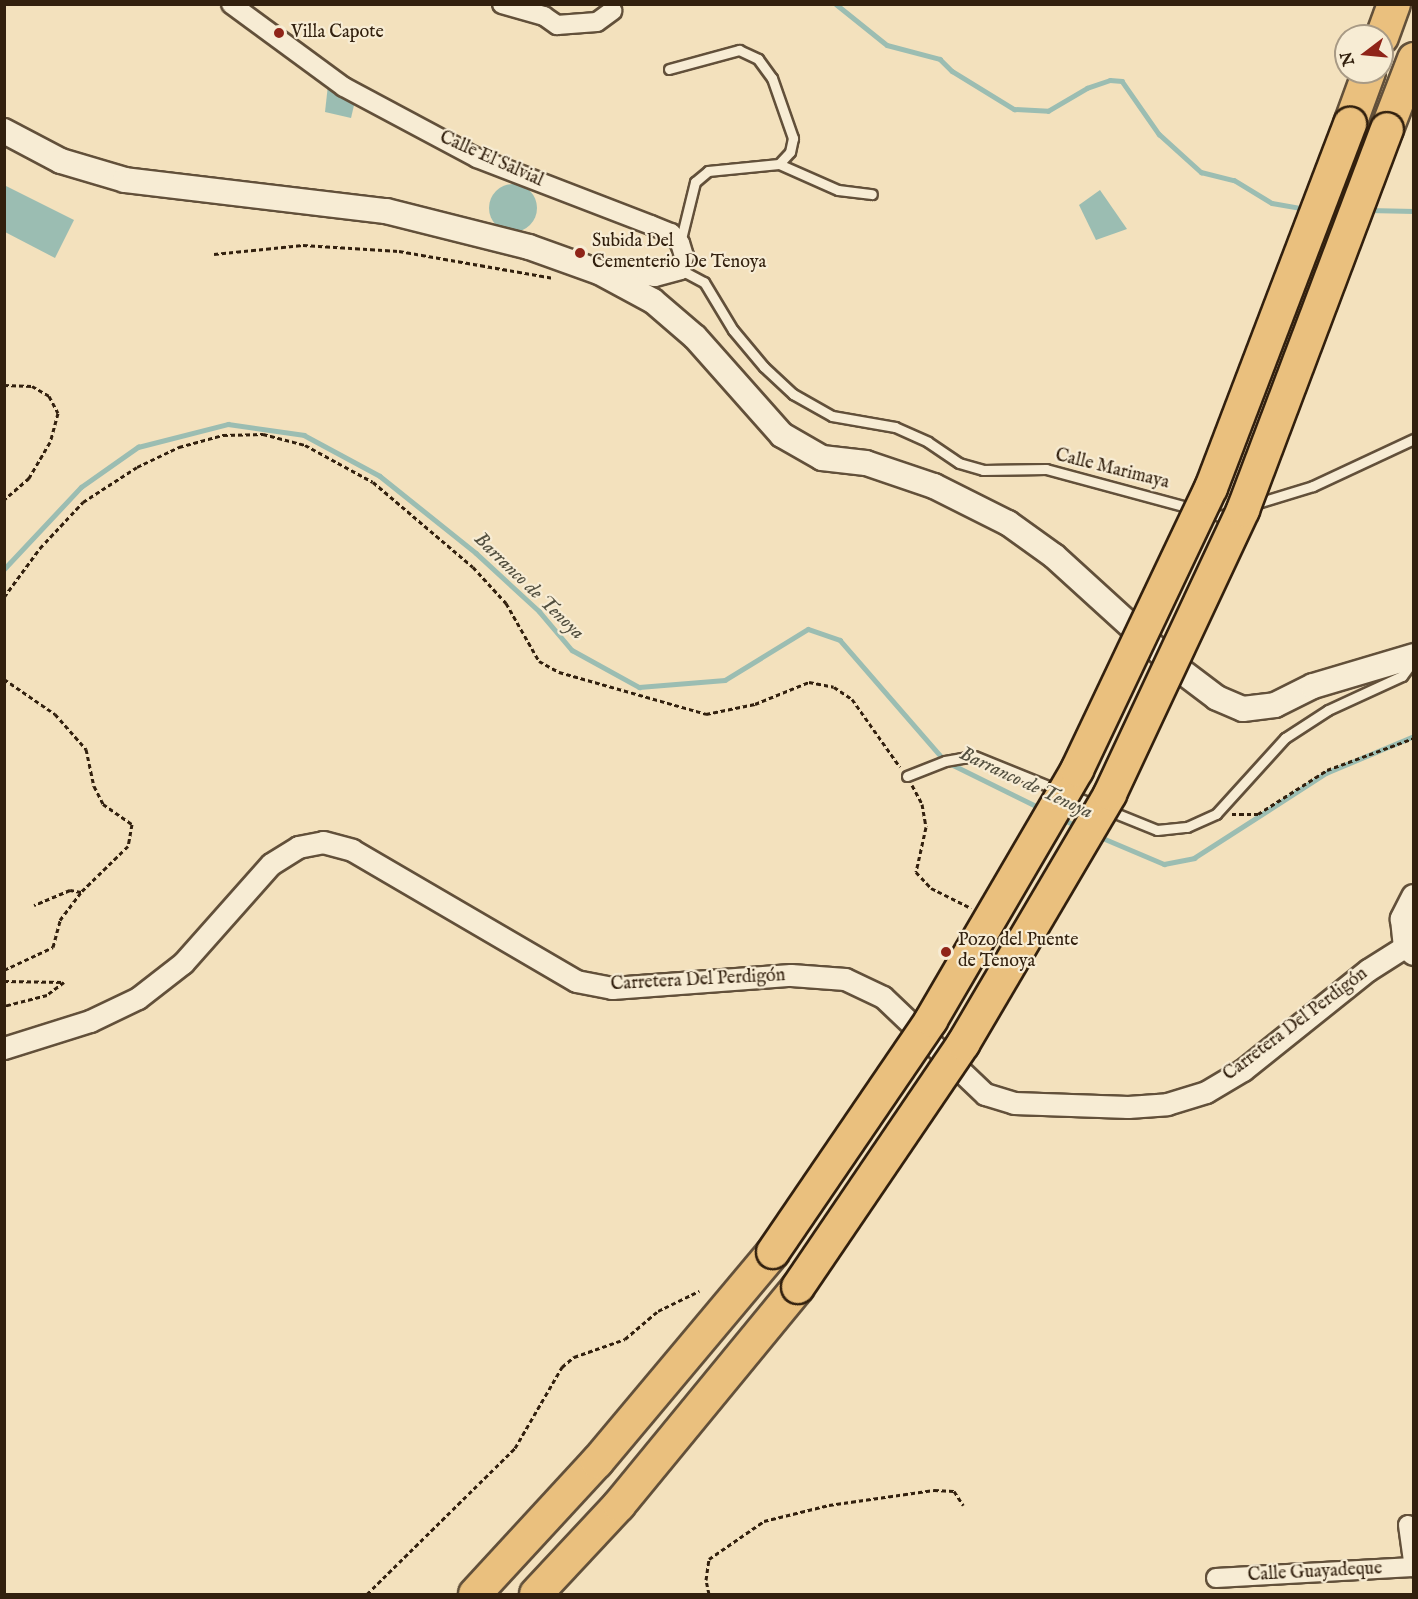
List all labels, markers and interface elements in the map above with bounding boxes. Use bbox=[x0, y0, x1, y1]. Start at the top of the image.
place label: Villa Capote bbox=[291, 22, 384, 44]
north arrow bbox=[1334, 24, 1394, 84]
marker: Villa Capote bbox=[272, 26, 286, 40]
text: N bbox=[1337, 49, 1360, 68]
street label: Calle El Salvial bbox=[436, 128, 546, 192]
place label: Subida Del Cementerio De Tenoya bbox=[592, 232, 766, 274]
marker: Subida Del Cementerio De Tenoya bbox=[573, 246, 587, 260]
street label: Calle Marimaya bbox=[1053, 445, 1171, 495]
water label: Barranco de Tenoya bbox=[469, 527, 589, 645]
water label: Barranco de Tenoya bbox=[956, 742, 1096, 824]
place label: Pozo del Puente de Tenoya bbox=[958, 931, 1078, 974]
marker: Pozo del Puente de Tenoya bbox=[939, 945, 953, 959]
street label: Carretera Del Perdigón bbox=[1220, 964, 1372, 1086]
street label: Carretera Del Perdigón bbox=[610, 966, 786, 996]
street label: Calle Guayadeque bbox=[1247, 1559, 1383, 1587]

